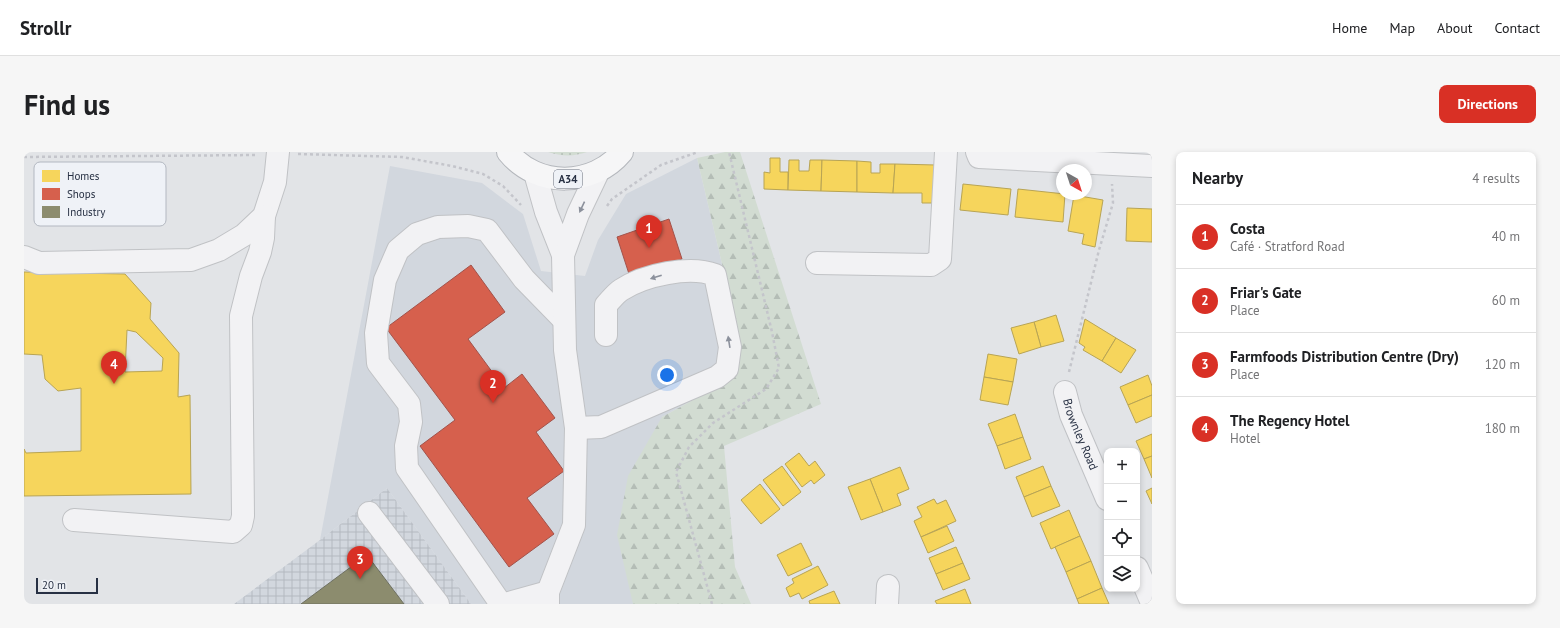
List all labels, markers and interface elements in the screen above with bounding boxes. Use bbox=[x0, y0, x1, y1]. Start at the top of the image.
text: Strollr bbox=[20, 16, 71, 40]
text: Home bbox=[1332, 19, 1367, 37]
text: Map bbox=[1389, 19, 1415, 37]
text: About bbox=[1437, 19, 1473, 37]
text: Contact bbox=[1495, 19, 1540, 37]
button: Directions bbox=[1439, 85, 1536, 123]
text: Find us bbox=[24, 86, 110, 123]
legend bbox=[34, 162, 166, 226]
north arrow bbox=[1056, 164, 1092, 200]
text: Nearby bbox=[1192, 167, 1243, 189]
text: Homes bbox=[67, 169, 100, 183]
road number: A34 bbox=[554, 170, 582, 188]
text: 4 results bbox=[1472, 170, 1520, 187]
text: Shops bbox=[67, 187, 96, 201]
one-way arrow bbox=[579, 201, 585, 213]
text: Industry bbox=[67, 205, 106, 219]
pin: 1 bbox=[636, 215, 662, 248]
text: Costa bbox=[1230, 219, 1265, 238]
text: 1 bbox=[1201, 228, 1209, 245]
text: 40 m bbox=[1492, 228, 1520, 245]
text: Café · Stratford Road bbox=[1230, 238, 1345, 255]
one-way arrow bbox=[649, 274, 661, 280]
text: Friar's Gate bbox=[1230, 283, 1302, 302]
text: 2 bbox=[1201, 292, 1209, 309]
text: 60 m bbox=[1492, 292, 1520, 309]
text: Place bbox=[1230, 302, 1260, 319]
one-way arrow bbox=[726, 336, 732, 349]
text: Farmfoods Distribution Centre (Dry) bbox=[1230, 347, 1459, 366]
pin: 4 bbox=[101, 351, 127, 384]
text: 3 bbox=[1201, 356, 1209, 373]
text: 120 m bbox=[1485, 356, 1520, 373]
your location bbox=[657, 365, 677, 385]
text: Place bbox=[1230, 366, 1260, 383]
pin: 2 bbox=[480, 370, 506, 403]
street label: Brownley Road bbox=[1060, 397, 1102, 472]
text: The Regency Hotel bbox=[1230, 411, 1349, 430]
text: 4 bbox=[1201, 420, 1209, 437]
text: 180 m bbox=[1485, 420, 1520, 437]
text: Hotel bbox=[1230, 430, 1260, 447]
map controls bbox=[1104, 448, 1140, 592]
button: + bbox=[1104, 448, 1140, 484]
button: − bbox=[1104, 484, 1140, 520]
button: locate bbox=[1104, 520, 1140, 556]
pin: 3 bbox=[347, 546, 373, 579]
button: layers bbox=[1104, 556, 1140, 592]
scale bar bbox=[36, 576, 98, 595]
text: 20 m bbox=[42, 578, 66, 592]

